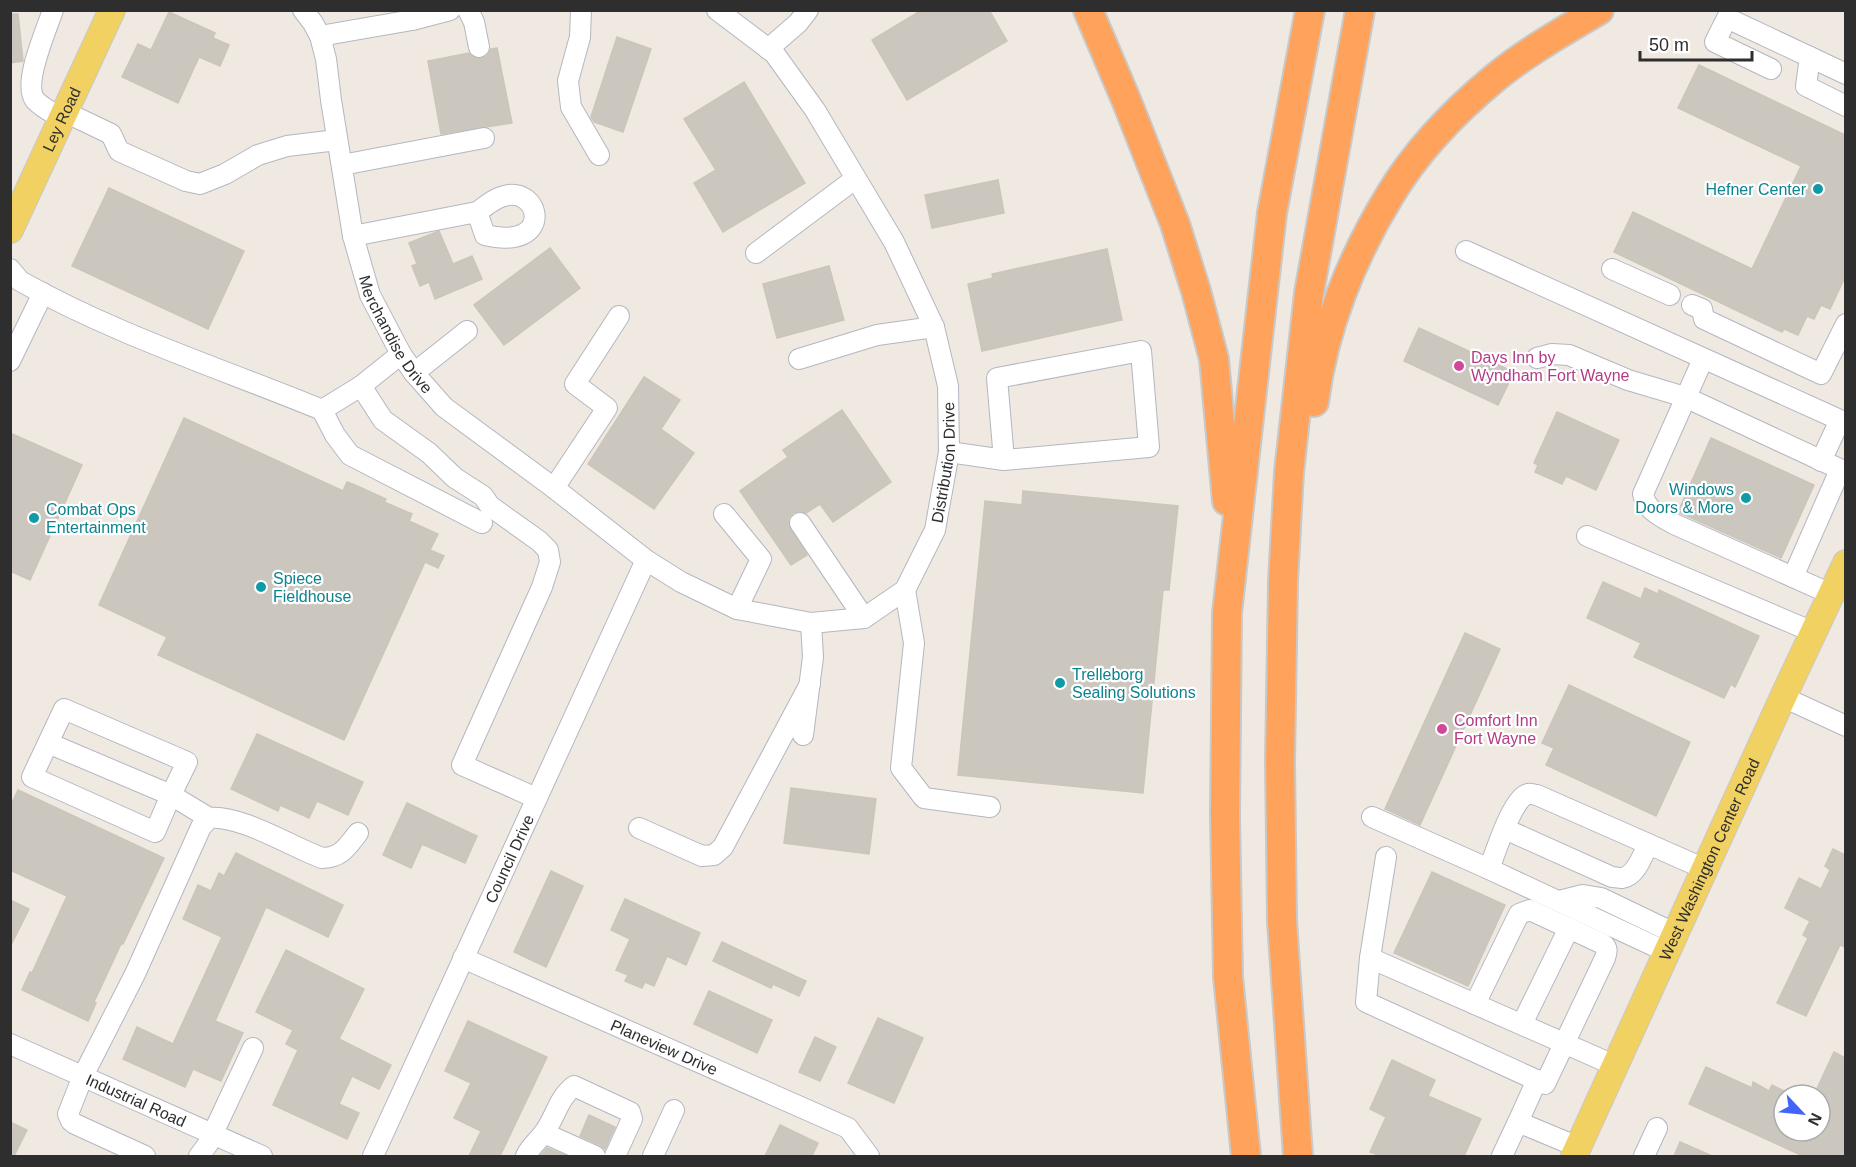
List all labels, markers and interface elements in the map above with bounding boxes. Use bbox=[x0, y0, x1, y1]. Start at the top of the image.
scale bar bbox=[1640, 24, 1752, 62]
text: 50 m bbox=[1649, 35, 1689, 55]
street label: Ley Road bbox=[40, 85, 84, 154]
place label: Hefner Center bbox=[1706, 181, 1807, 198]
marker: Hefner Center bbox=[1811, 182, 1825, 196]
street label: Merchandise Drive bbox=[356, 273, 436, 397]
place label: Days Inn by Wyndham Fort Wayne bbox=[1471, 349, 1630, 384]
marker: Days Inn by Wyndham Fort Wayne bbox=[1452, 359, 1466, 373]
street label: Distribution Drive bbox=[928, 402, 958, 524]
place label: Windows Doors & More bbox=[1635, 481, 1734, 516]
marker: Windows Doors & More bbox=[1739, 491, 1753, 505]
place label: Combat Ops Entertainment bbox=[46, 501, 146, 536]
marker: Combat Ops Entertainment bbox=[27, 511, 41, 525]
place label: Spiece Fieldhouse bbox=[273, 570, 351, 605]
marker: Spiece Fieldhouse bbox=[254, 580, 268, 594]
place label: Trelleborg Sealing Solutions bbox=[1072, 666, 1196, 701]
marker: Trelleborg Sealing Solutions bbox=[1053, 676, 1067, 690]
place label: Comfort Inn Fort Wayne bbox=[1454, 712, 1538, 747]
marker: Comfort Inn Fort Wayne bbox=[1435, 722, 1449, 736]
street label: West Washington Center Road bbox=[1656, 756, 1763, 963]
street label: Council Drive bbox=[482, 812, 537, 906]
street label: Planeview Drive bbox=[608, 1016, 720, 1078]
street label: Industrial Road bbox=[83, 1071, 189, 1130]
north arrow bbox=[1772, 1083, 1832, 1143]
text: N bbox=[1805, 1110, 1825, 1128]

